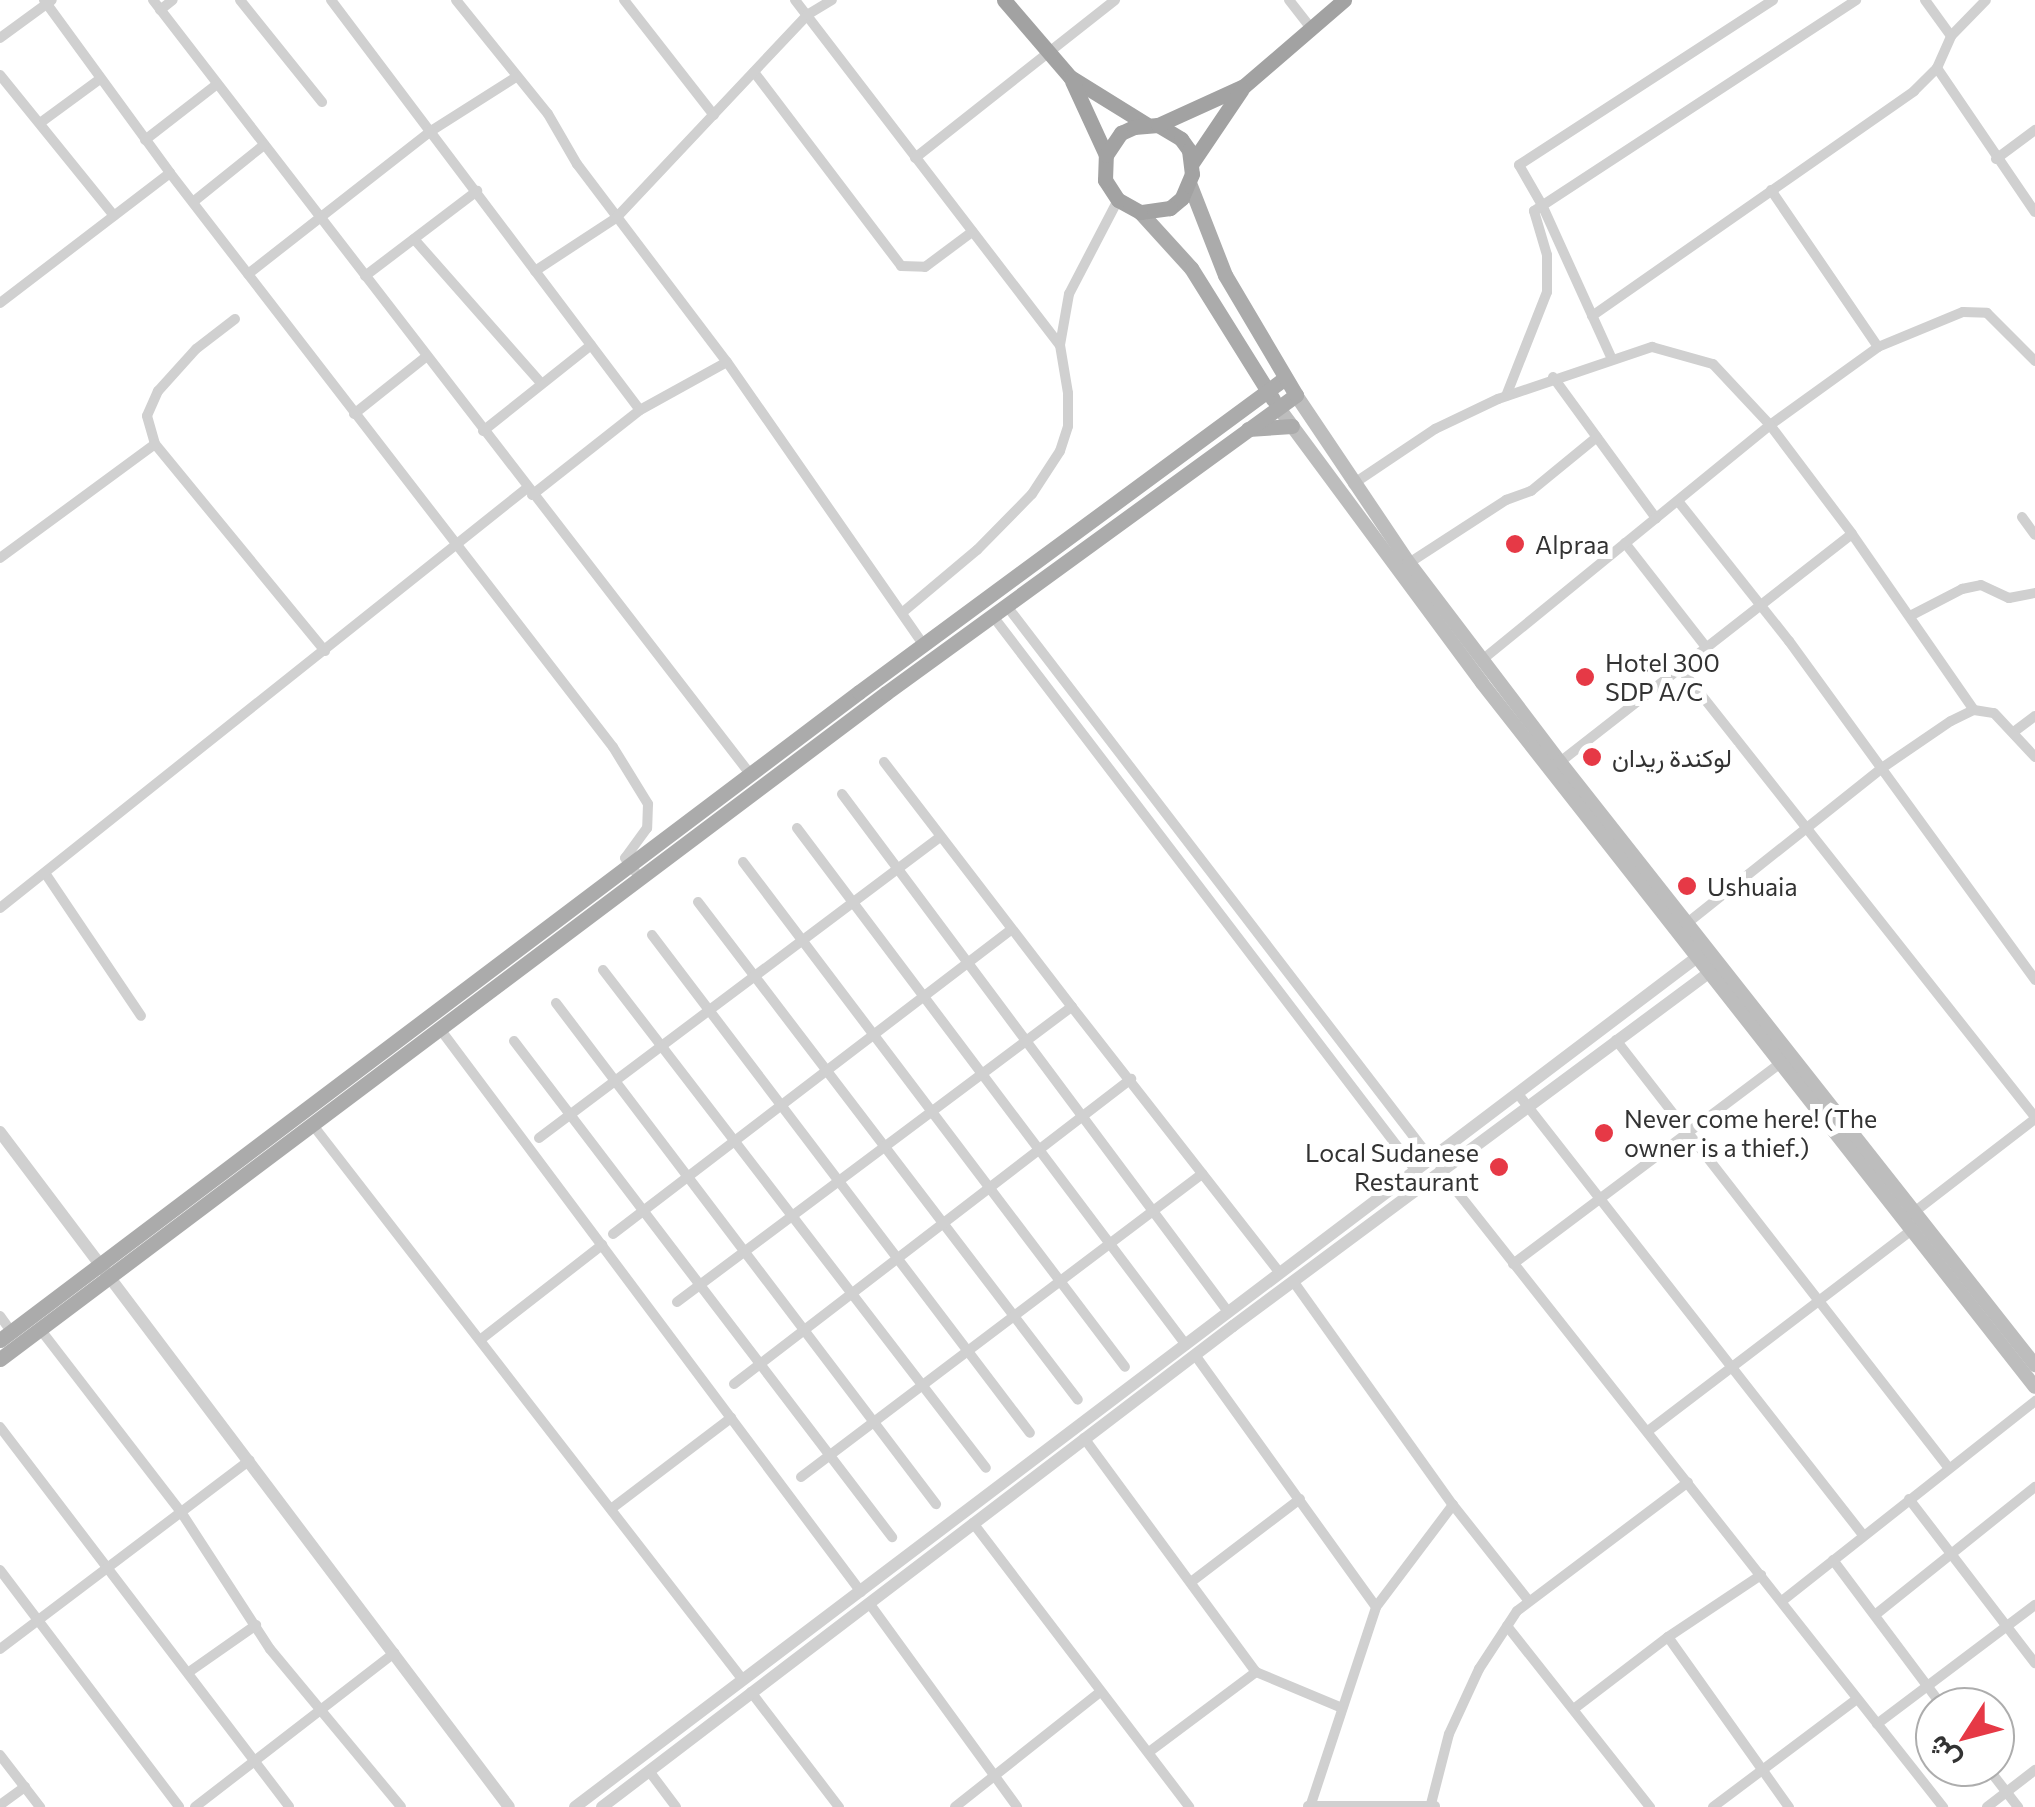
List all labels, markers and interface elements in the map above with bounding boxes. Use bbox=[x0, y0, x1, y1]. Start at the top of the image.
place label: Alpraa bbox=[1535, 529, 1609, 559]
marker: Alpraa bbox=[1504, 533, 1526, 555]
place label: Hotel 300 SDP A/C bbox=[1605, 648, 1720, 707]
marker: Hotel 300 SDP A/C bbox=[1574, 666, 1596, 688]
place label: لوكندة ريدان bbox=[1612, 742, 1732, 772]
marker: لوكندة ريدان bbox=[1581, 746, 1603, 768]
place label: Ushuaia bbox=[1707, 871, 1797, 901]
marker: Ushuaia bbox=[1676, 875, 1698, 897]
place label: Never come here! (The owner is a thief.) bbox=[1624, 1104, 1877, 1163]
marker: Never come here! (The owner is a thief.) bbox=[1593, 1122, 1615, 1144]
place label: Local Sudanese Restaurant bbox=[1305, 1138, 1479, 1197]
marker: Local Sudanese Restaurant bbox=[1488, 1156, 1510, 1178]
north arrow bbox=[1915, 1687, 2015, 1787]
text: ش bbox=[1919, 1730, 1966, 1777]

